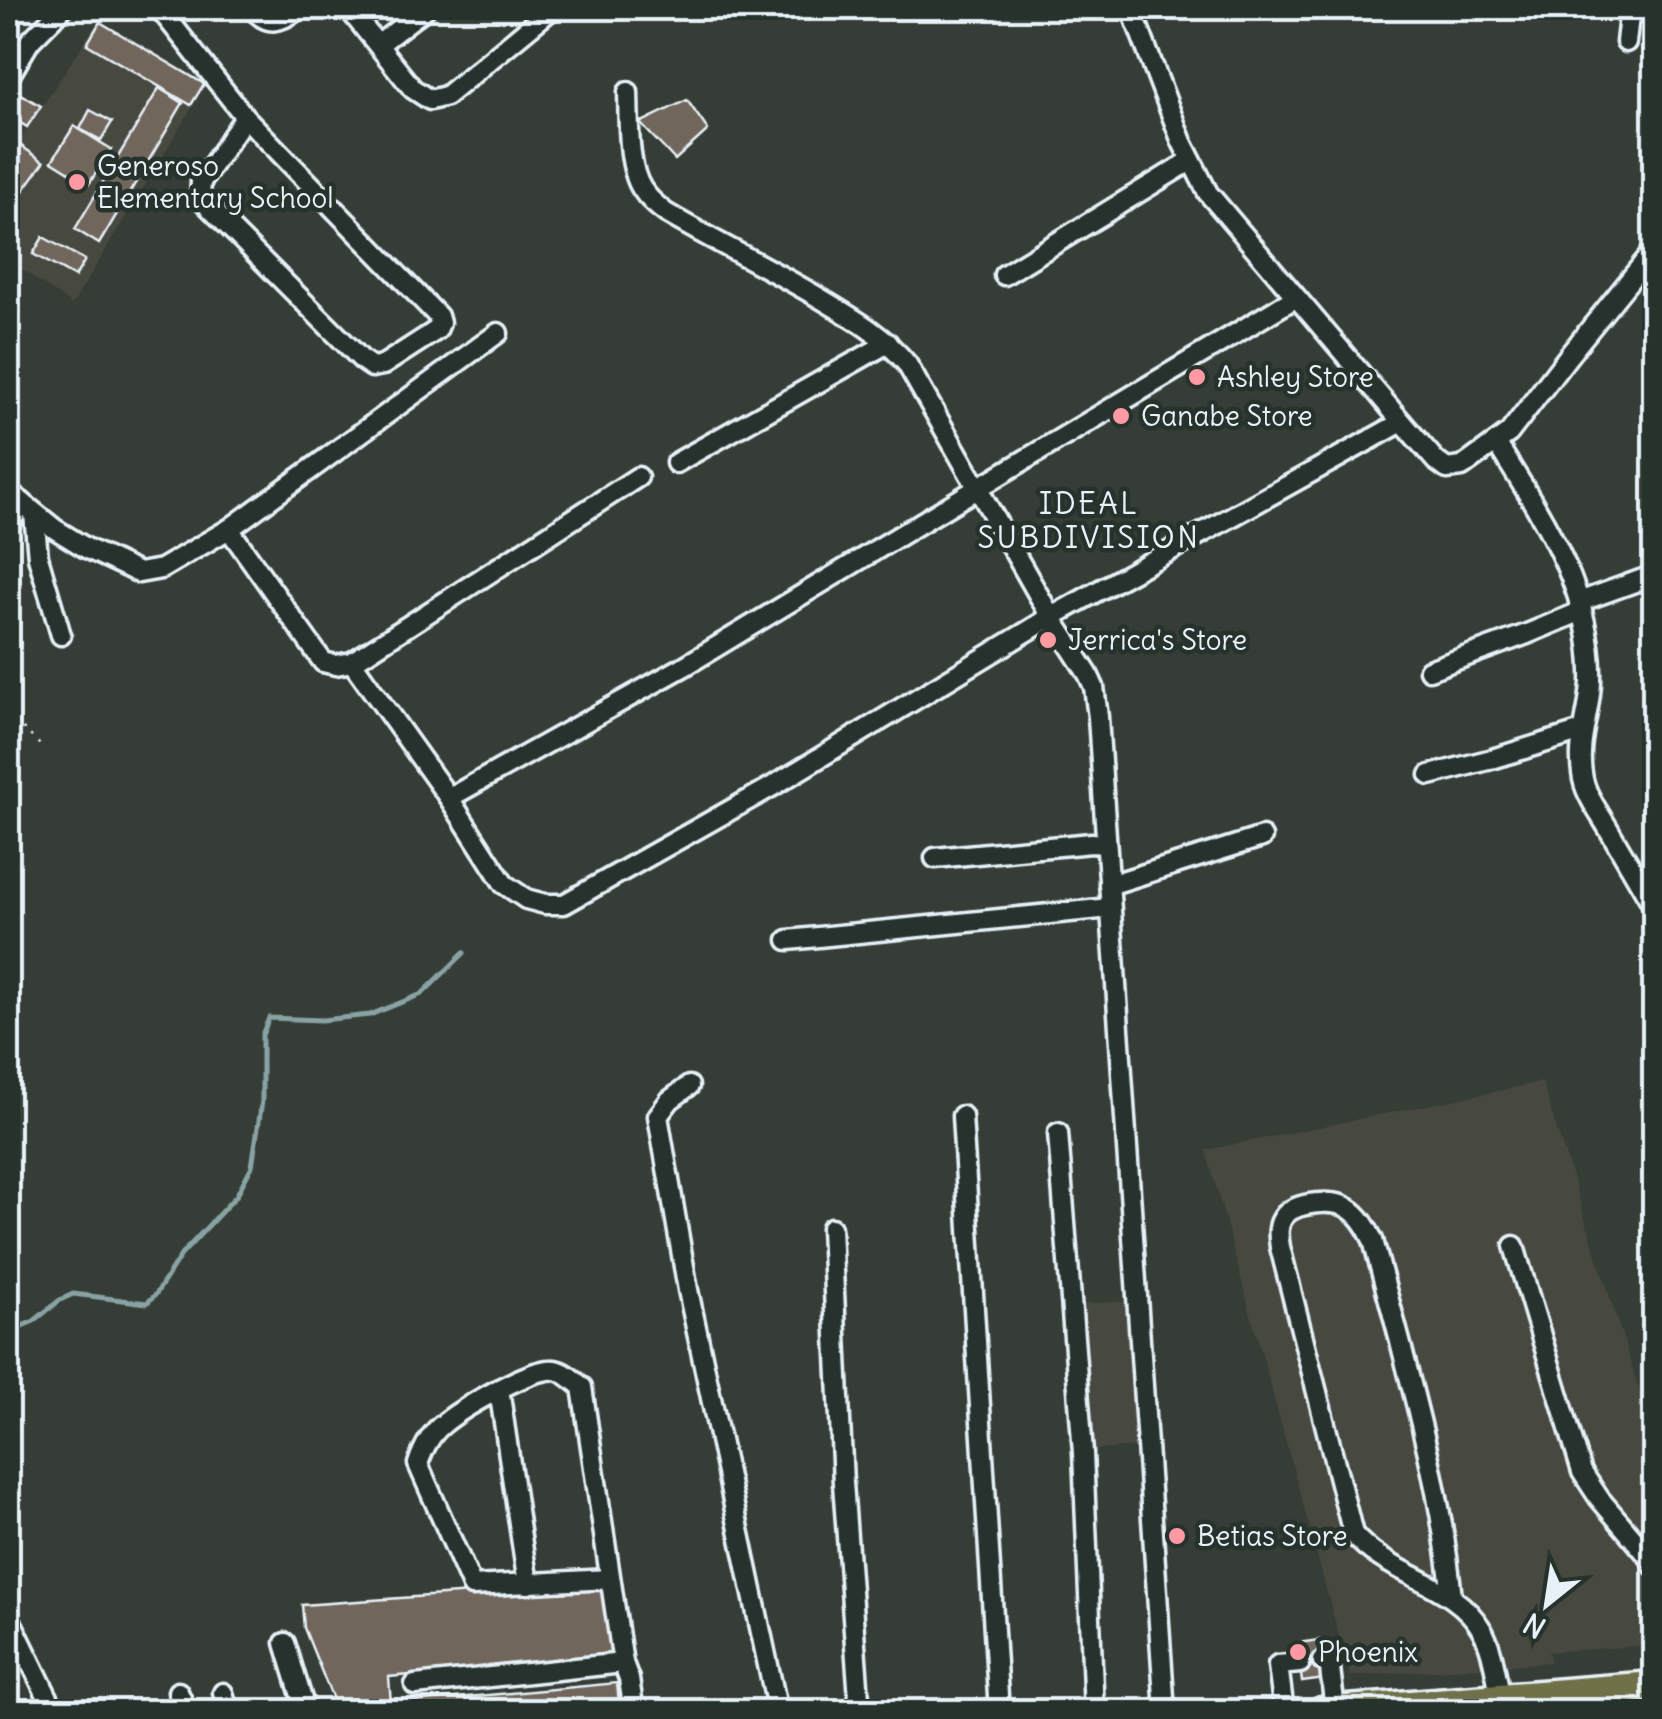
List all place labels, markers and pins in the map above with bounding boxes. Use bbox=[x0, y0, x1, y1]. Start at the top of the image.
place label: Generoso Elementary School bbox=[97, 148, 334, 216]
marker: Generoso Elementary School bbox=[66, 171, 88, 193]
place label: Ashley Store bbox=[1217, 359, 1374, 395]
marker: Ashley Store bbox=[1186, 366, 1208, 388]
place label: Ganabe Store bbox=[1141, 398, 1313, 434]
marker: Ganabe Store bbox=[1110, 405, 1132, 427]
place label: Jerrica's Store bbox=[1068, 622, 1247, 658]
marker: Jerrica's Store bbox=[1037, 629, 1059, 651]
place label: Betias Store bbox=[1197, 1518, 1347, 1554]
marker: Betias Store bbox=[1166, 1525, 1188, 1547]
place label: Phoenix bbox=[1318, 1634, 1418, 1670]
marker: Phoenix bbox=[1287, 1641, 1309, 1663]

